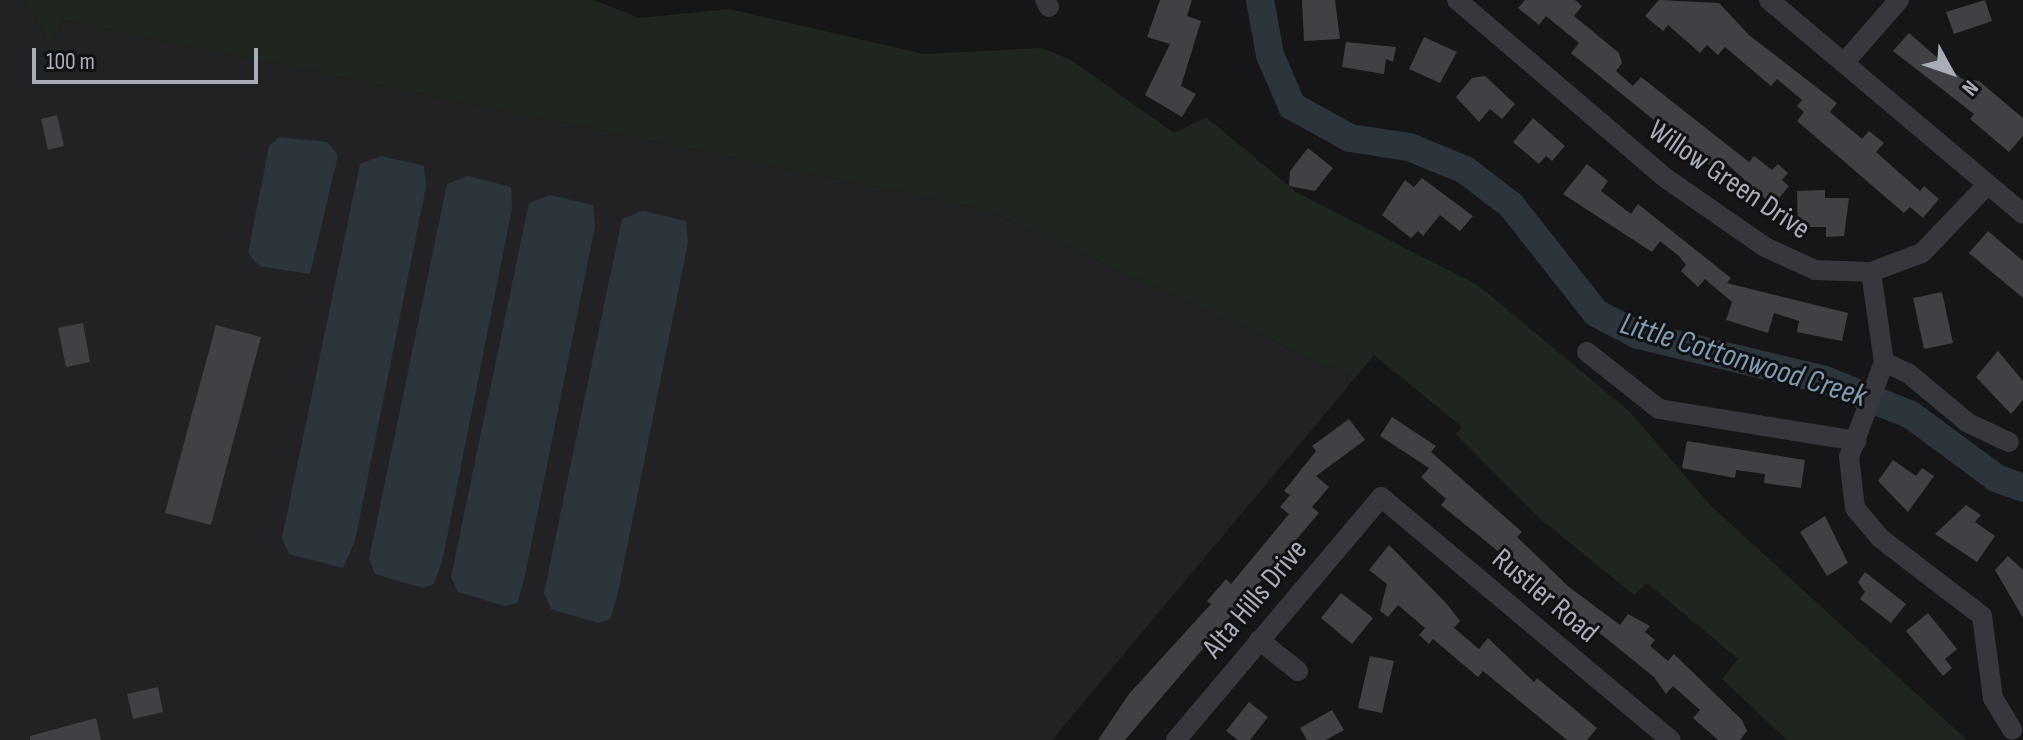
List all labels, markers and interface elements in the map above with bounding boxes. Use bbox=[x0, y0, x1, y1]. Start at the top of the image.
scale bar bbox=[36, 32, 262, 82]
north arrow bbox=[1911, 32, 1991, 112]
text: 100 m bbox=[46, 47, 95, 76]
text: N bbox=[1956, 75, 1984, 101]
street label: Willow Green Drive bbox=[1641, 113, 1817, 247]
water label: Little Cottonwood Creek bbox=[1615, 305, 1871, 417]
street label: Alta Hills Drive bbox=[1195, 532, 1315, 666]
street label: Rustler Road bbox=[1485, 541, 1605, 651]

